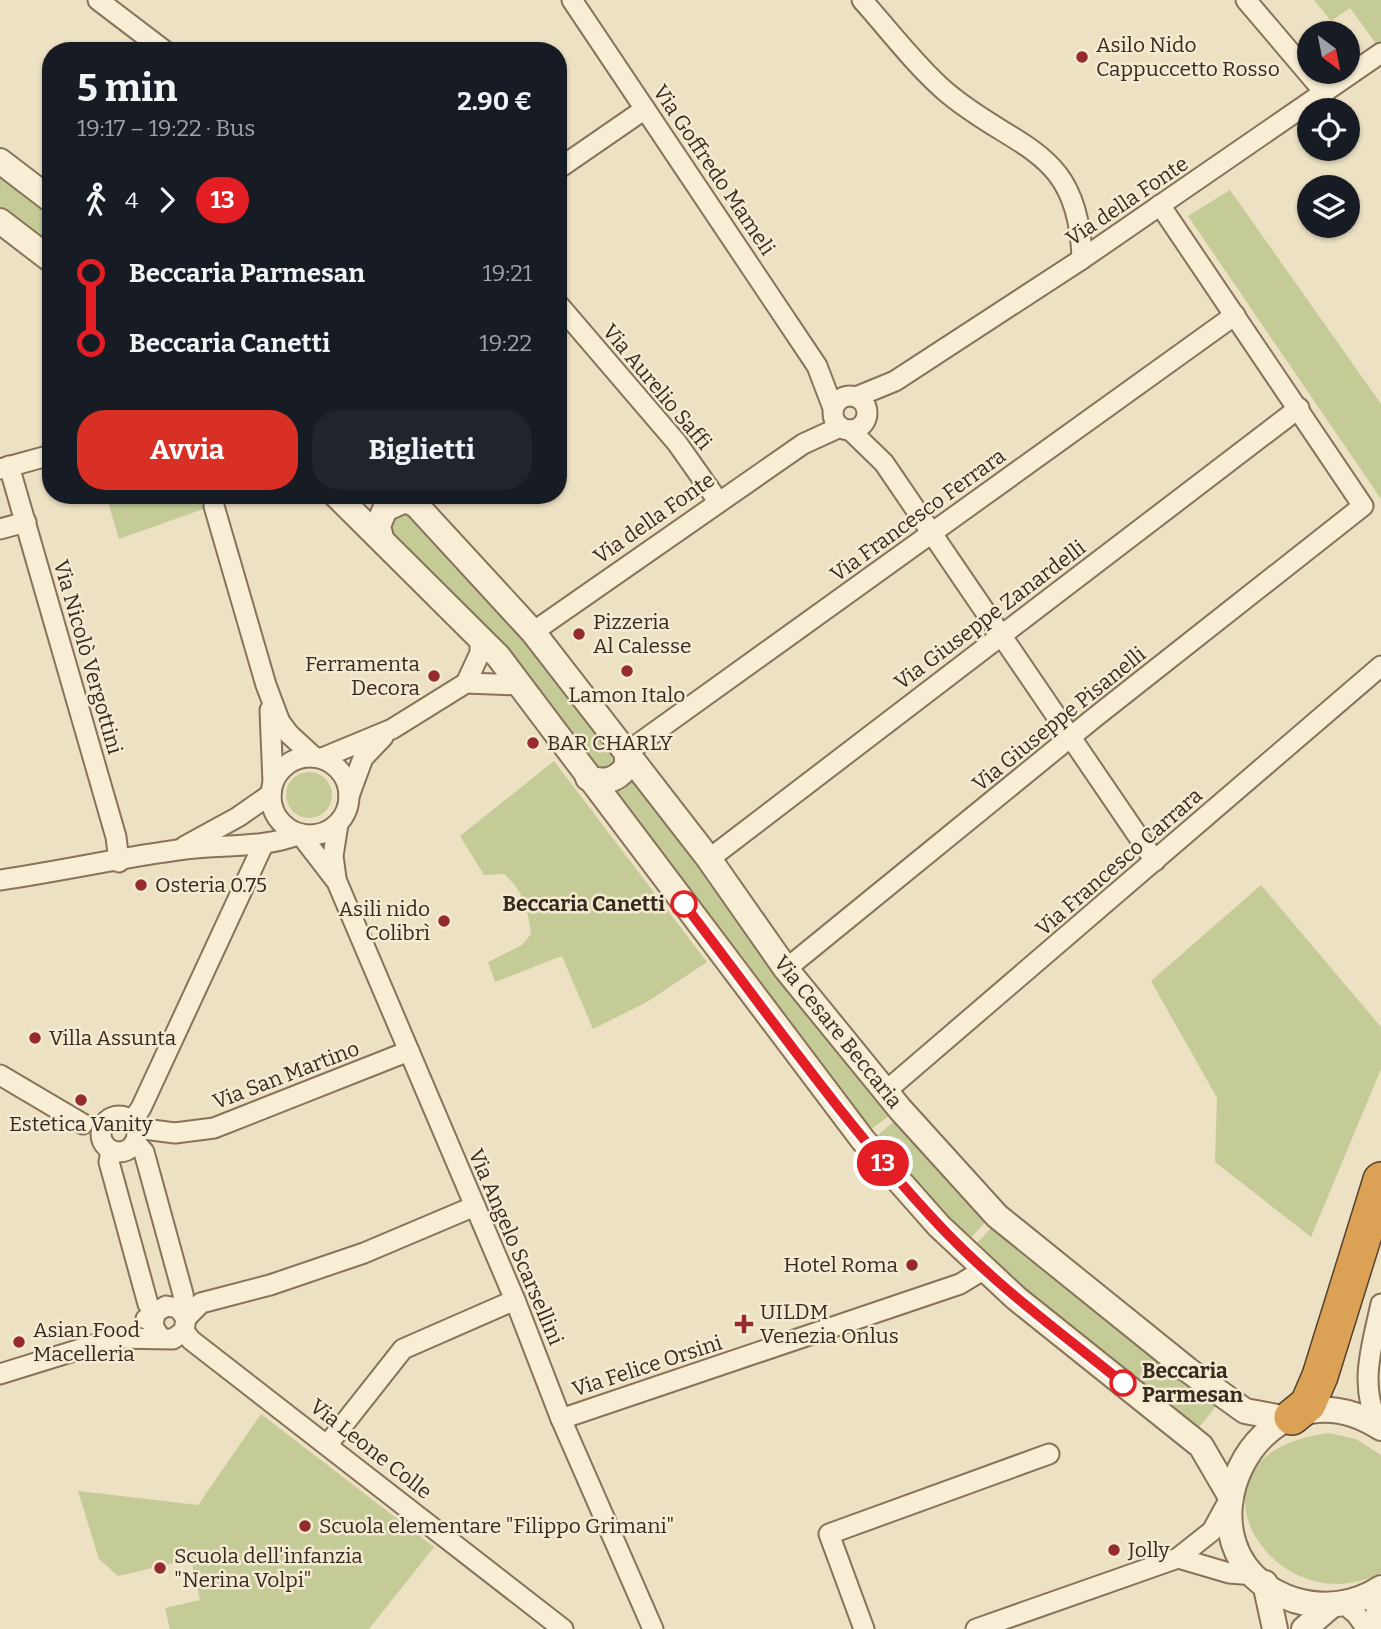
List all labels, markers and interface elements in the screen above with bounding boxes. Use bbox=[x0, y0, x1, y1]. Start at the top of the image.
north arrow bbox=[1297, 21, 1360, 84]
map controls bbox=[1297, 21, 1360, 238]
place label: Asilo Nido Cappuccetto Rosso bbox=[1096, 32, 1280, 82]
marker: Asilo Nido Cappuccetto Rosso bbox=[1074, 49, 1090, 65]
text: 5 min bbox=[77, 65, 177, 111]
street label: Via Goffredo Mameli bbox=[647, 80, 781, 260]
text: 2.90 € bbox=[457, 86, 532, 117]
button: locate bbox=[1297, 98, 1360, 161]
text: 19:17 – 19:22 · Bus bbox=[77, 114, 255, 142]
street label: Via della Fonte bbox=[1061, 151, 1193, 251]
button: layers bbox=[1297, 175, 1360, 238]
icon: walk bbox=[77, 181, 115, 219]
icon: forward bbox=[148, 181, 186, 219]
text: 4 bbox=[125, 186, 138, 214]
text: 13 bbox=[210, 186, 235, 214]
text: Beccaria Parmesan bbox=[129, 258, 365, 289]
text: 19:21 bbox=[482, 259, 532, 287]
street label: Via Aurelio Saffi bbox=[597, 319, 717, 455]
text: Beccaria Canetti bbox=[129, 328, 330, 359]
text: 19:22 bbox=[479, 329, 532, 357]
button: Avvia bbox=[77, 410, 298, 490]
button: Biglietti bbox=[312, 410, 532, 490]
street label: Via Francesco Ferrara bbox=[825, 442, 1011, 587]
street label: Via della Fonte bbox=[588, 467, 720, 569]
street label: Via Giuseppe Zanardelli bbox=[889, 535, 1091, 695]
street label: Via Nicolò Vergottini bbox=[48, 557, 128, 757]
place label: Pizzeria Al Calesse bbox=[593, 609, 692, 659]
marker: Pizzeria Al Calesse bbox=[571, 626, 587, 642]
street label: Via Giuseppe Pisanelli bbox=[967, 641, 1151, 797]
place label: Ferramenta Decora bbox=[305, 651, 421, 701]
marker: Lamon Italo bbox=[619, 663, 635, 679]
marker: Ferramenta Decora bbox=[426, 668, 442, 684]
place label: Lamon Italo bbox=[569, 682, 685, 708]
place label: BAR CHARLY bbox=[547, 730, 673, 756]
marker: BAR CHARLY bbox=[525, 735, 541, 751]
street label: Via Francesco Carrara bbox=[1030, 782, 1208, 942]
place label: Osteria 0.75 bbox=[155, 872, 267, 898]
marker: Osteria 0.75 bbox=[133, 877, 149, 893]
place label: Beccaria Canetti bbox=[502, 891, 665, 917]
marker: Beccaria Canetti bbox=[671, 891, 697, 917]
place label: Asili nido Colibrì bbox=[339, 896, 430, 946]
marker: Asili nido Colibrì bbox=[436, 913, 452, 929]
street label: Via Cesare Beccaria bbox=[768, 950, 908, 1114]
place label: Villa Assunta bbox=[49, 1025, 177, 1051]
marker: Villa Assunta bbox=[27, 1030, 43, 1046]
street label: Via San Martino bbox=[209, 1035, 363, 1115]
marker: Estetica Vanity bbox=[73, 1092, 89, 1108]
place label: Estetica Vanity bbox=[9, 1111, 154, 1137]
line badge: 13 bbox=[852, 1140, 914, 1186]
street label: Via Angelo Scarsellini bbox=[463, 1145, 569, 1349]
text: 13 bbox=[871, 1149, 895, 1177]
place label: Hotel Roma bbox=[784, 1252, 899, 1278]
marker: Hotel Roma bbox=[904, 1257, 920, 1273]
place label: UILDM Venezia Onlus bbox=[760, 1299, 899, 1349]
marker: UILDM Venezia Onlus bbox=[734, 1314, 754, 1334]
place label: Asian Food Macelleria bbox=[33, 1317, 140, 1367]
street label: Via Felice Orsini bbox=[569, 1330, 725, 1402]
marker: Asian Food Macelleria bbox=[11, 1334, 27, 1350]
place label: Beccaria Parmesan bbox=[1142, 1358, 1244, 1408]
marker: Beccaria Parmesan bbox=[1110, 1370, 1136, 1396]
street label: Via Leone Colle bbox=[305, 1393, 437, 1505]
place label: Scuola elementare "Filippo Grimani" bbox=[319, 1513, 674, 1539]
marker: Scuola elementare "Filippo Grimani" bbox=[297, 1518, 313, 1534]
place label: Jolly bbox=[1127, 1537, 1171, 1563]
marker: Jolly bbox=[1106, 1542, 1122, 1558]
place label: Scuola dell'infanzia "Nerina Volpi" bbox=[174, 1543, 363, 1593]
marker: Scuola dell'infanzia "Nerina Volpi" bbox=[152, 1560, 168, 1576]

